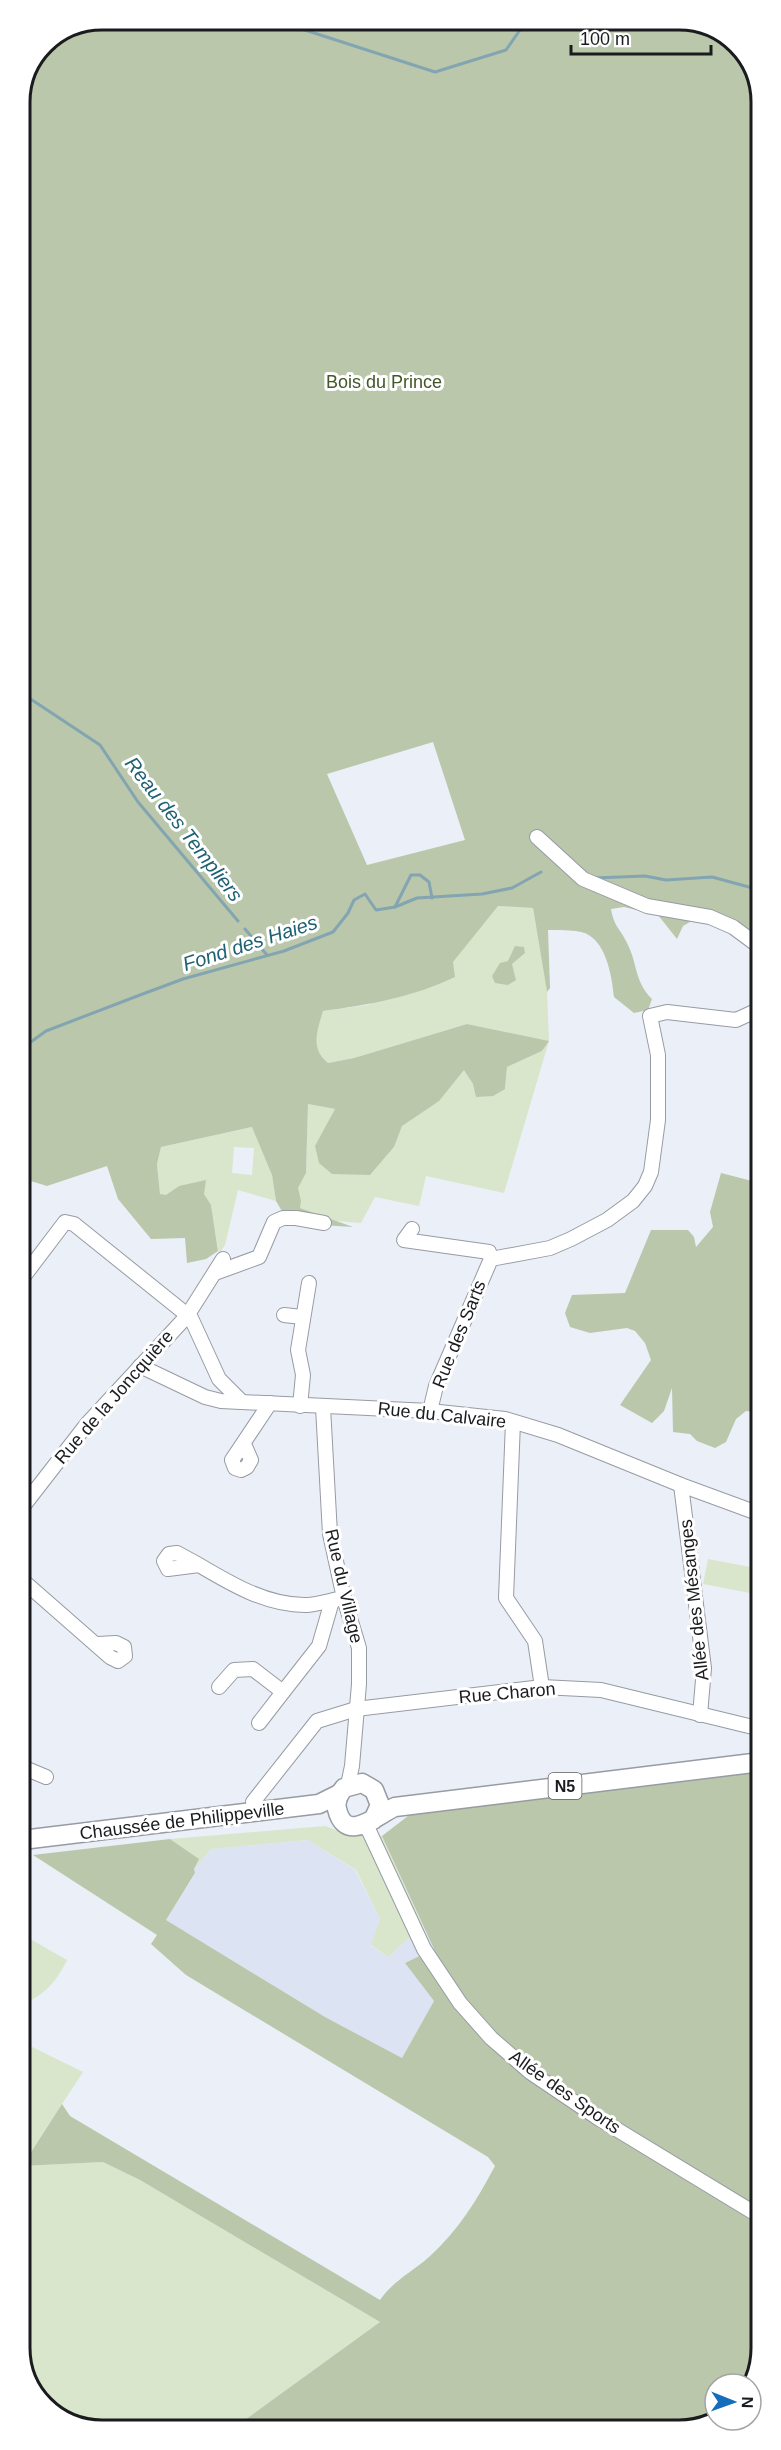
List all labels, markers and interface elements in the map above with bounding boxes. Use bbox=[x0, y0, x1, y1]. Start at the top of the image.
scale bar bbox=[571, 18, 710, 56]
text: 100 m bbox=[580, 29, 630, 49]
park label: Bois du Prince bbox=[326, 372, 442, 392]
water label: Reau des Templiers bbox=[121, 752, 247, 906]
water label: Fond des Haies bbox=[180, 911, 320, 975]
street label: Rue des Sarts bbox=[428, 1277, 490, 1391]
street label: Rue de la Joncquière bbox=[51, 1326, 177, 1468]
street label: Rue du Calvaire bbox=[377, 1398, 507, 1432]
street label: Allée des Mésanges bbox=[676, 1518, 712, 1682]
street label: Rue du Village bbox=[321, 1527, 367, 1645]
street label: Rue Charon bbox=[458, 1679, 556, 1707]
road number: N5 bbox=[548, 1773, 582, 1799]
street label: Chaussée de Philippeville bbox=[78, 1799, 286, 1843]
street label: Allée des Sports bbox=[506, 2046, 624, 2138]
north arrow bbox=[703, 2372, 763, 2432]
text: N bbox=[739, 2396, 756, 2408]

